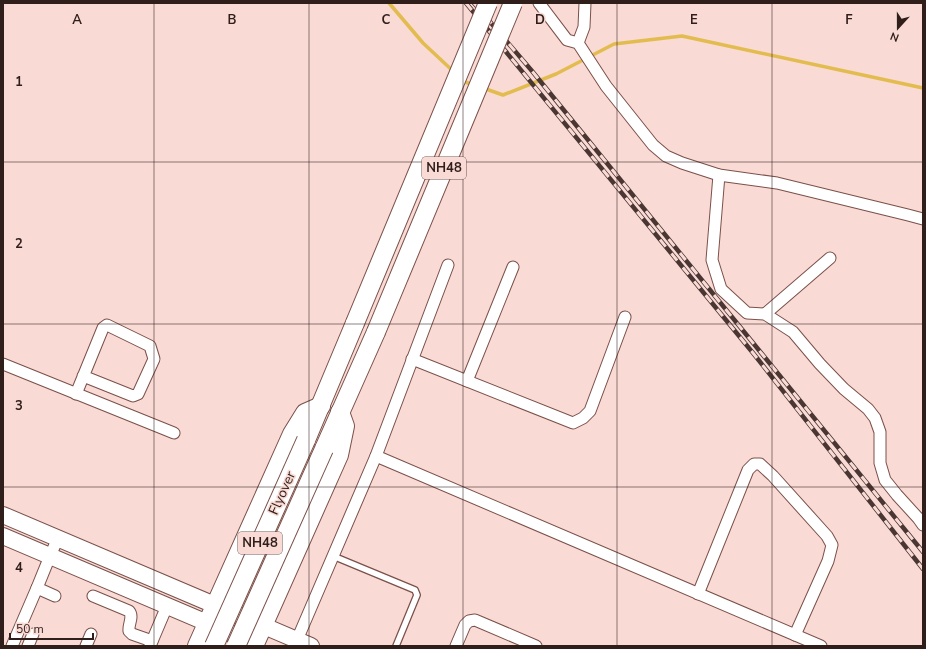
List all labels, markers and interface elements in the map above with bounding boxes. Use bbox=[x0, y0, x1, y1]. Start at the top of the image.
north arrow bbox=[878, 8, 918, 48]
text: A bbox=[72, 11, 82, 29]
text: B bbox=[228, 11, 237, 29]
text: C bbox=[382, 11, 391, 29]
text: D bbox=[535, 11, 545, 29]
text: E bbox=[690, 11, 698, 29]
text: F bbox=[845, 11, 853, 29]
text: N bbox=[888, 28, 901, 45]
text: 1 bbox=[15, 73, 23, 91]
road number: NH48 bbox=[422, 157, 466, 179]
text: 2 bbox=[15, 235, 23, 253]
text: 3 bbox=[15, 397, 23, 415]
street label: Flyover bbox=[264, 468, 300, 518]
road number: NH48 bbox=[238, 532, 282, 554]
text: 4 bbox=[15, 559, 23, 577]
scale bar bbox=[10, 615, 93, 641]
text: 50 m bbox=[16, 621, 44, 637]

